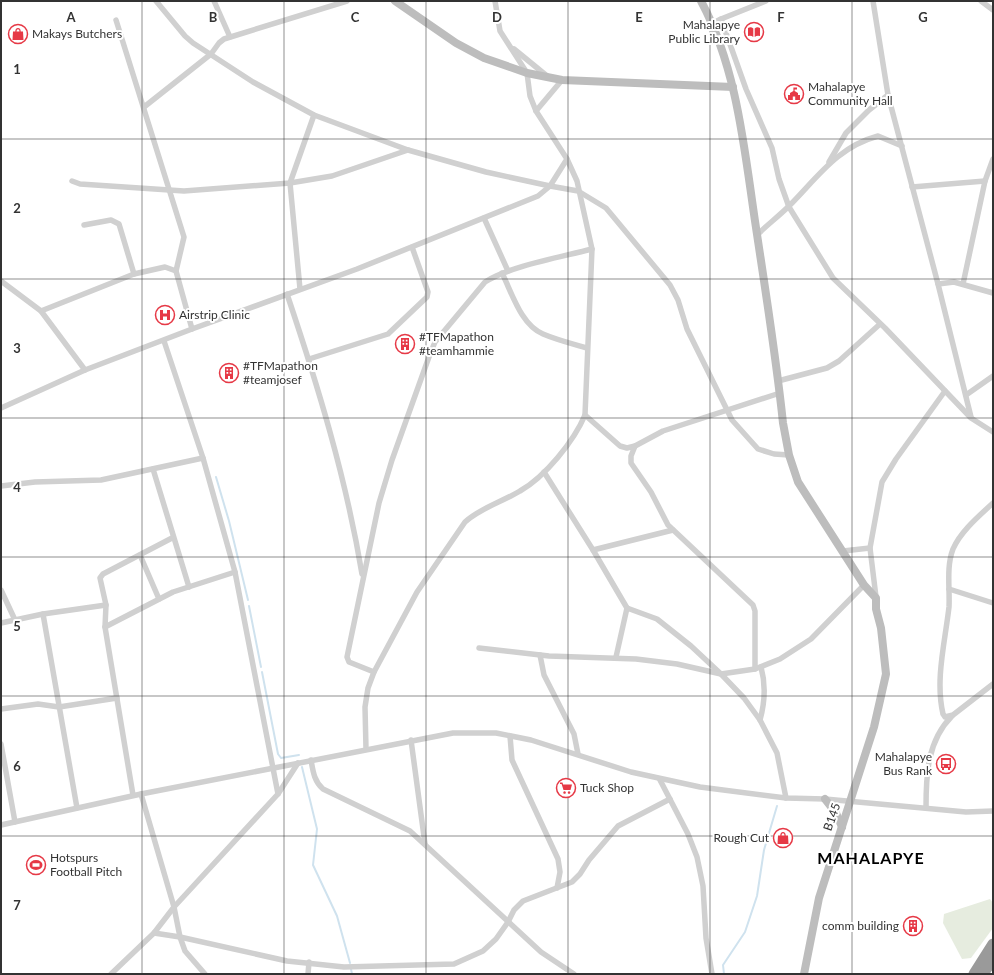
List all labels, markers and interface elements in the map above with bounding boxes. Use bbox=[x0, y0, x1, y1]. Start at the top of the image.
text: A bbox=[65, 9, 76, 25]
text: B bbox=[209, 9, 218, 25]
text: C bbox=[351, 9, 360, 25]
text: D bbox=[492, 9, 502, 25]
text: E bbox=[635, 9, 643, 25]
text: F bbox=[777, 9, 785, 25]
text: G bbox=[918, 9, 928, 25]
place label: Mahalapye Public Library bbox=[668, 17, 741, 46]
library icon: Mahalapye Public Library bbox=[743, 21, 765, 43]
shop icon: Makays Butchers bbox=[7, 23, 29, 45]
place label: Makays Butchers bbox=[32, 26, 122, 41]
text: 1 bbox=[13, 61, 21, 77]
place label: Mahalapye Community Hall bbox=[808, 79, 893, 108]
public building icon: Mahalapye Community Hall bbox=[783, 83, 805, 105]
text: 2 bbox=[13, 200, 21, 216]
hospital icon: Airstrip Clinic bbox=[154, 304, 176, 326]
place label: Airstrip Clinic bbox=[179, 307, 250, 322]
place label: #TFMapathon #teamhammie bbox=[419, 329, 494, 358]
building icon: #TFMapathon #teamhammie bbox=[394, 333, 416, 355]
text: 3 bbox=[13, 340, 21, 356]
place label: #TFMapathon #teamjosef bbox=[243, 358, 318, 387]
building icon: #TFMapathon #teamjosef bbox=[218, 362, 240, 384]
text: 4 bbox=[13, 479, 21, 495]
text: 5 bbox=[13, 618, 21, 634]
place label: Mahalapye Bus Rank bbox=[875, 749, 933, 778]
bus stop icon: Mahalapye Bus Rank bbox=[935, 753, 957, 775]
text: 6 bbox=[13, 758, 21, 774]
supermarket icon: Tuck Shop bbox=[555, 777, 577, 799]
place label: Tuck Shop bbox=[580, 780, 634, 795]
street label: B145 bbox=[820, 801, 843, 833]
shop icon: Rough Cut bbox=[772, 827, 794, 849]
place label: Rough Cut bbox=[713, 830, 770, 845]
district label: MAHALAPYE bbox=[817, 848, 925, 867]
place label: Hotspurs Football Pitch bbox=[50, 850, 122, 879]
sports icon: Hotspurs Football Pitch bbox=[25, 854, 47, 876]
text: 7 bbox=[13, 897, 21, 913]
building icon: comm building bbox=[902, 915, 924, 937]
place label: comm building bbox=[822, 918, 899, 933]

